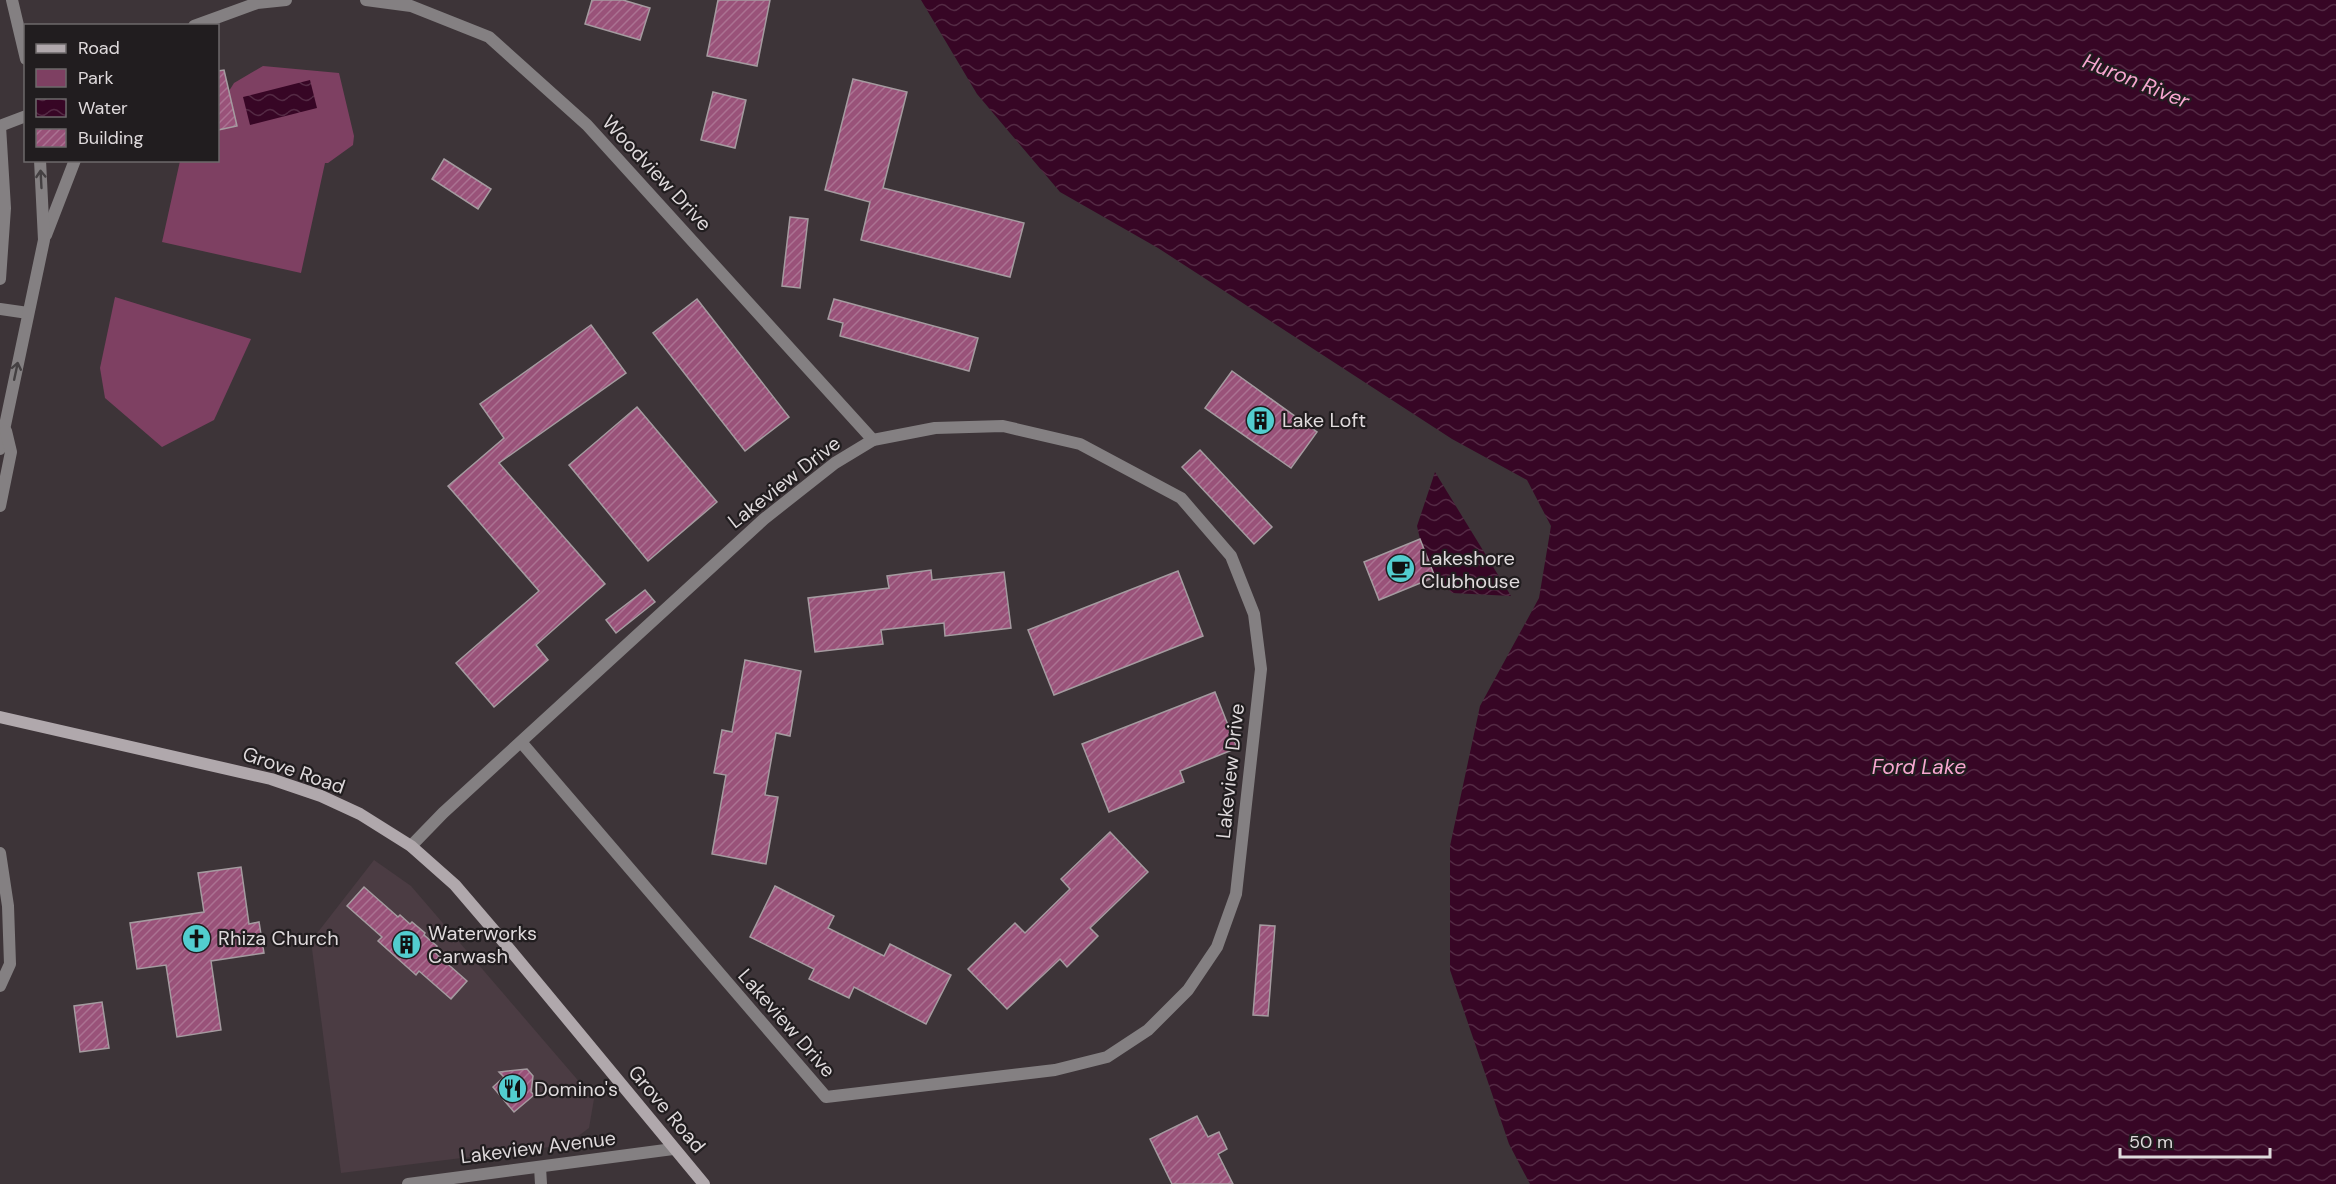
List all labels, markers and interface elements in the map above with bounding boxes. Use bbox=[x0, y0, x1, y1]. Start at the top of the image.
legend bbox=[24, 24, 219, 162]
text: Road bbox=[78, 36, 120, 60]
water label: Huron River bbox=[2079, 47, 2195, 116]
text: Park bbox=[78, 66, 114, 90]
text: Water bbox=[78, 96, 128, 120]
street label: Woodview Drive bbox=[597, 110, 717, 236]
text: Building bbox=[78, 126, 143, 150]
one-way arrow bbox=[35, 170, 46, 190]
one-way arrow bbox=[11, 362, 23, 381]
building icon: Lake Loft bbox=[1245, 404, 1277, 436]
place label: Lake Loft bbox=[1282, 407, 1366, 433]
street label: Lakeview Drive bbox=[722, 430, 846, 534]
place label: Lakeshore Clubhouse bbox=[1421, 545, 1520, 594]
cafe icon: Lakeshore Clubhouse bbox=[1384, 553, 1416, 585]
street label: Lakeview Drive bbox=[1210, 702, 1250, 840]
street label: Grove Road bbox=[239, 740, 349, 800]
water label: Ford Lake bbox=[1872, 753, 1966, 781]
place label: Waterworks Carwash bbox=[428, 920, 537, 969]
church icon: Rhiza Church bbox=[181, 922, 213, 954]
place label: Rhiza Church bbox=[218, 925, 339, 951]
building icon: Waterworks Carwash bbox=[391, 928, 423, 960]
street label: Lakeview Drive bbox=[733, 963, 841, 1083]
street label: Grove Road bbox=[623, 1060, 711, 1158]
restaurant icon: Domino's bbox=[497, 1073, 529, 1105]
place label: Domino's bbox=[534, 1076, 618, 1102]
scale bar bbox=[2120, 1121, 2270, 1159]
street label: Lakeview Avenue bbox=[459, 1125, 617, 1169]
text: 50 m bbox=[2129, 1130, 2173, 1154]

